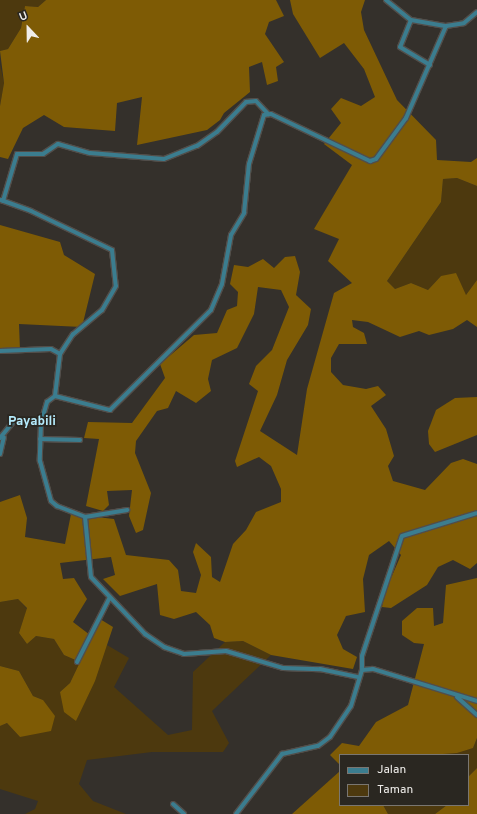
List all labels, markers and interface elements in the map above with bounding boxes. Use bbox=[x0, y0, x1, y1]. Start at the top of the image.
north arrow bbox=[8, 8, 48, 48]
text: U bbox=[17, 9, 30, 25]
district label: Payabili bbox=[8, 414, 56, 430]
legend bbox=[339, 754, 469, 806]
text: Jalan bbox=[377, 762, 406, 778]
text: Taman bbox=[377, 782, 413, 798]

